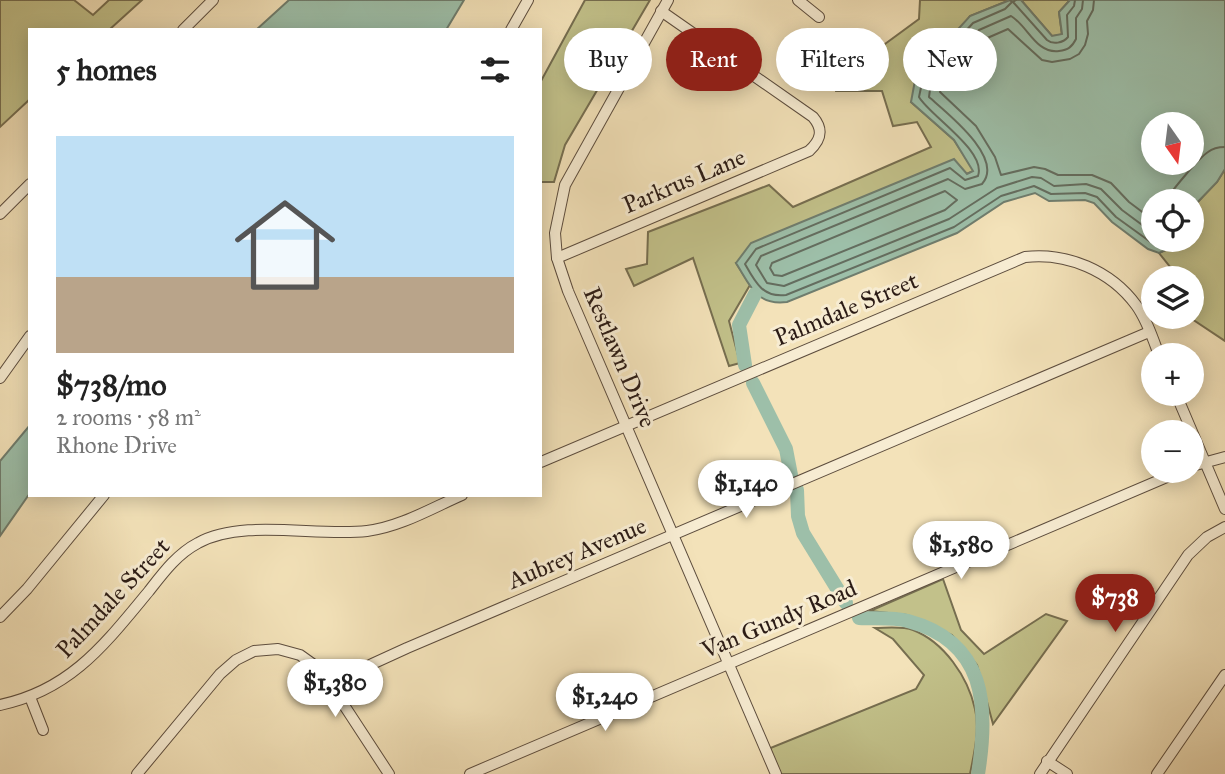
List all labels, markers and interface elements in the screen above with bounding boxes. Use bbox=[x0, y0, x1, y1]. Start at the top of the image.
chip: Buy bbox=[564, 28, 652, 91]
chip: Rent bbox=[666, 28, 762, 91]
chip: Filters bbox=[776, 28, 889, 91]
chip: New bbox=[903, 28, 997, 91]
icon: filters bbox=[476, 51, 514, 89]
text: 5 homes bbox=[56, 52, 157, 88]
north arrow bbox=[1141, 112, 1204, 175]
map controls bbox=[1141, 112, 1204, 483]
street label: Parkrus Lane bbox=[618, 142, 750, 220]
icon: home bbox=[222, 182, 348, 308]
button: locate bbox=[1141, 189, 1204, 252]
street label: Palmdale Street bbox=[770, 265, 923, 353]
button: layers bbox=[1141, 266, 1204, 329]
street label: Restlawn Drive bbox=[577, 282, 663, 432]
button: + bbox=[1141, 343, 1204, 406]
text: $738/mo bbox=[56, 367, 166, 403]
text: 2 rooms · 58 m² bbox=[56, 403, 201, 431]
button: − bbox=[1141, 420, 1204, 483]
text: Rhone Drive bbox=[56, 431, 177, 459]
pin: $1,140 bbox=[689, 461, 803, 520]
text: $1,140 bbox=[714, 469, 778, 497]
street label: Aubrey Avenue bbox=[502, 510, 651, 596]
pin: $1,580 bbox=[904, 522, 1018, 581]
text: $1,580 bbox=[929, 530, 993, 558]
street label: Palmdale Street bbox=[50, 531, 177, 664]
street label: Van Gundy Road bbox=[696, 573, 861, 666]
pin: $738 bbox=[1074, 574, 1156, 634]
text: $738 bbox=[1091, 583, 1139, 611]
pin: $1,380 bbox=[278, 660, 392, 719]
text: $1,380 bbox=[303, 668, 367, 696]
pin: $1,240 bbox=[548, 674, 662, 733]
text: $1,240 bbox=[572, 682, 638, 710]

